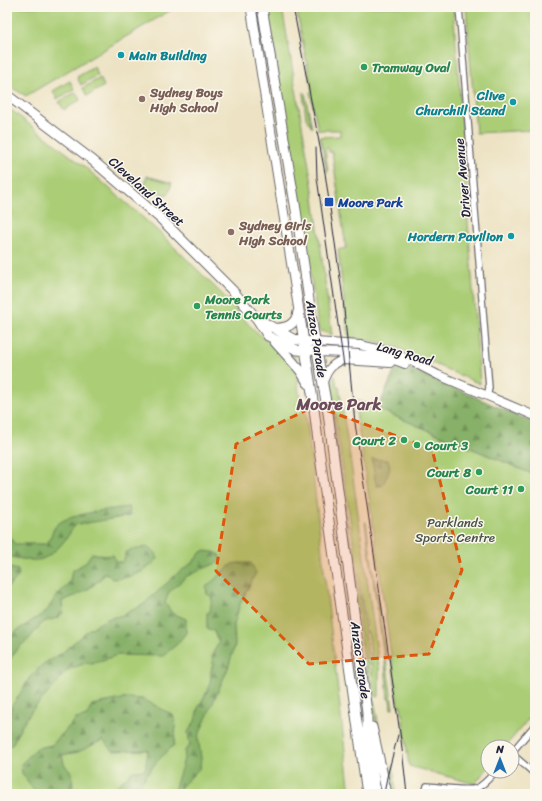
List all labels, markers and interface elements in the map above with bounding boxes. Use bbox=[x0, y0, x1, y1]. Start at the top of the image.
place label: Main Building bbox=[128, 44, 207, 67]
marker: Main Building bbox=[116, 50, 126, 60]
place label: Tramway Oval bbox=[372, 56, 452, 79]
marker: Tramway Oval bbox=[359, 62, 369, 72]
place label: Sydney Boys High School bbox=[149, 81, 223, 119]
place label: Clive Churchill Stand bbox=[415, 84, 506, 122]
marker: Sydney Boys High School bbox=[137, 94, 147, 104]
marker: Clive Churchill Stand bbox=[508, 97, 518, 107]
street label: Driver Avenue bbox=[448, 137, 477, 219]
street label: Cleveland Street bbox=[103, 151, 190, 232]
place label: Moore Park bbox=[337, 191, 403, 214]
marker: Moore Park bbox=[323, 196, 335, 208]
place label: Sydney Girls High School bbox=[238, 214, 312, 252]
place label: Hordern Pavilion bbox=[407, 225, 504, 248]
marker: Sydney Girls High School bbox=[226, 227, 236, 237]
marker: Hordern Pavilion bbox=[506, 231, 516, 241]
place label: Moore Park Tennis Courts bbox=[204, 288, 283, 326]
street label: Anzac Parade bbox=[299, 298, 334, 380]
marker: Moore Park Tennis Courts bbox=[192, 301, 202, 311]
street label: Lang Road bbox=[374, 335, 437, 373]
district label: Moore Park bbox=[295, 389, 382, 419]
place label: Court 2 bbox=[351, 429, 396, 452]
place label: Court 3 bbox=[424, 434, 469, 457]
marker: Court 2 bbox=[399, 435, 409, 445]
marker: Court 3 bbox=[412, 440, 422, 450]
place label: Court 8 bbox=[426, 461, 471, 484]
marker: Court 8 bbox=[474, 467, 484, 477]
place label: Court 11 bbox=[465, 478, 513, 501]
marker: Court 11 bbox=[516, 484, 526, 494]
park label: Parklands Sports Centre bbox=[415, 511, 495, 549]
street label: Anzac Parade bbox=[344, 619, 377, 701]
north arrow bbox=[480, 739, 520, 779]
text: N bbox=[495, 740, 504, 759]

